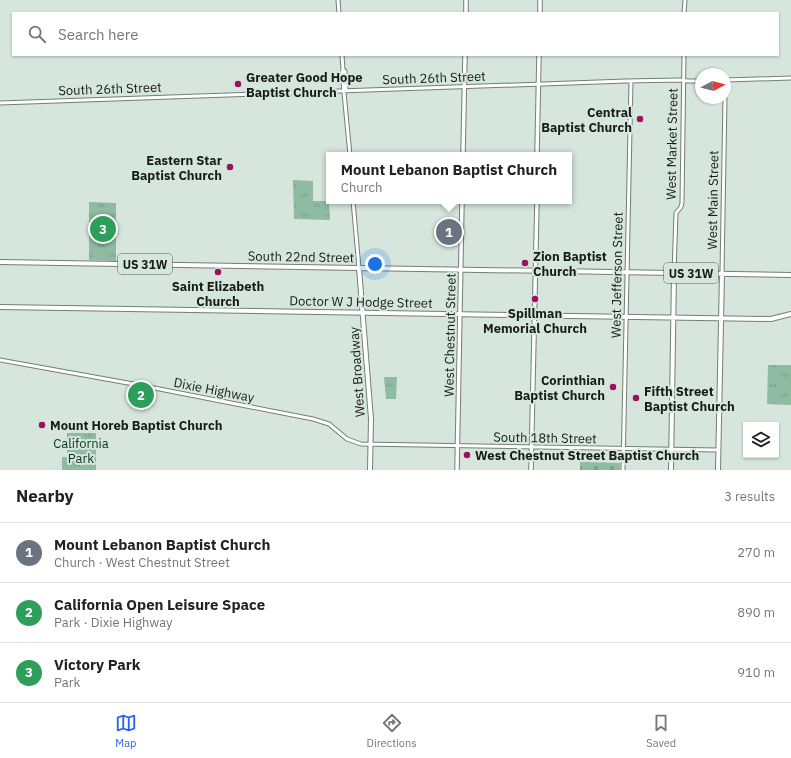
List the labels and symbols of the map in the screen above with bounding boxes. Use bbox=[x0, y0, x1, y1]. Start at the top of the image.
street label: South 26th Street bbox=[382, 68, 486, 88]
north arrow bbox=[695, 68, 731, 104]
place label: Greater Good Hope Baptist Church bbox=[246, 69, 363, 101]
street label: South 26th Street bbox=[58, 79, 162, 99]
marker: Greater Good Hope Baptist Church bbox=[233, 79, 243, 89]
street label: West Market Street bbox=[663, 88, 681, 200]
place label: Central Baptist Church bbox=[541, 104, 632, 136]
marker: Central Baptist Church bbox=[635, 114, 645, 124]
street label: West Main Street bbox=[704, 150, 722, 250]
place label: Eastern Star Baptist Church bbox=[131, 152, 222, 184]
marker: Eastern Star Baptist Church bbox=[225, 162, 235, 172]
street label: West Jefferson Street bbox=[607, 212, 627, 338]
pin: 3 bbox=[90, 214, 116, 244]
pin: 1 bbox=[436, 217, 462, 247]
street label: South 22nd Street bbox=[248, 248, 354, 266]
place label: Zion Baptist Church bbox=[533, 248, 607, 280]
road number: US 31W bbox=[118, 254, 172, 274]
your location bbox=[365, 254, 385, 274]
marker: Zion Baptist Church bbox=[520, 258, 530, 268]
road number: US 31W bbox=[664, 263, 718, 283]
marker: Saint Elizabeth Church bbox=[213, 267, 223, 277]
street label: West Chestnut Street bbox=[440, 273, 460, 397]
place label: Saint Elizabeth Church bbox=[172, 278, 264, 310]
street label: Doctor W J Hodge Street bbox=[289, 292, 433, 312]
marker: Spillman Memorial Church bbox=[530, 294, 540, 304]
place label: Spillman Memorial Church bbox=[483, 305, 587, 337]
street label: West Broadway bbox=[345, 326, 369, 418]
place label: Corinthian Baptist Church bbox=[514, 372, 605, 404]
street label: Dixie Highway bbox=[172, 374, 256, 406]
pin: 2 bbox=[128, 380, 154, 410]
marker: Corinthian Baptist Church bbox=[608, 382, 618, 392]
place label: Fifth Street Baptist Church bbox=[644, 383, 735, 415]
marker: Fifth Street Baptist Church bbox=[631, 393, 641, 403]
place label: Mount Horeb Baptist Church bbox=[50, 417, 222, 434]
marker: Mount Horeb Baptist Church bbox=[37, 420, 47, 430]
street label: South 18th Street bbox=[493, 429, 597, 447]
park label: California Park bbox=[53, 435, 109, 467]
place label: West Chestnut Street Baptist Church bbox=[475, 447, 699, 464]
marker: West Chestnut Street Baptist Church bbox=[462, 450, 472, 460]

